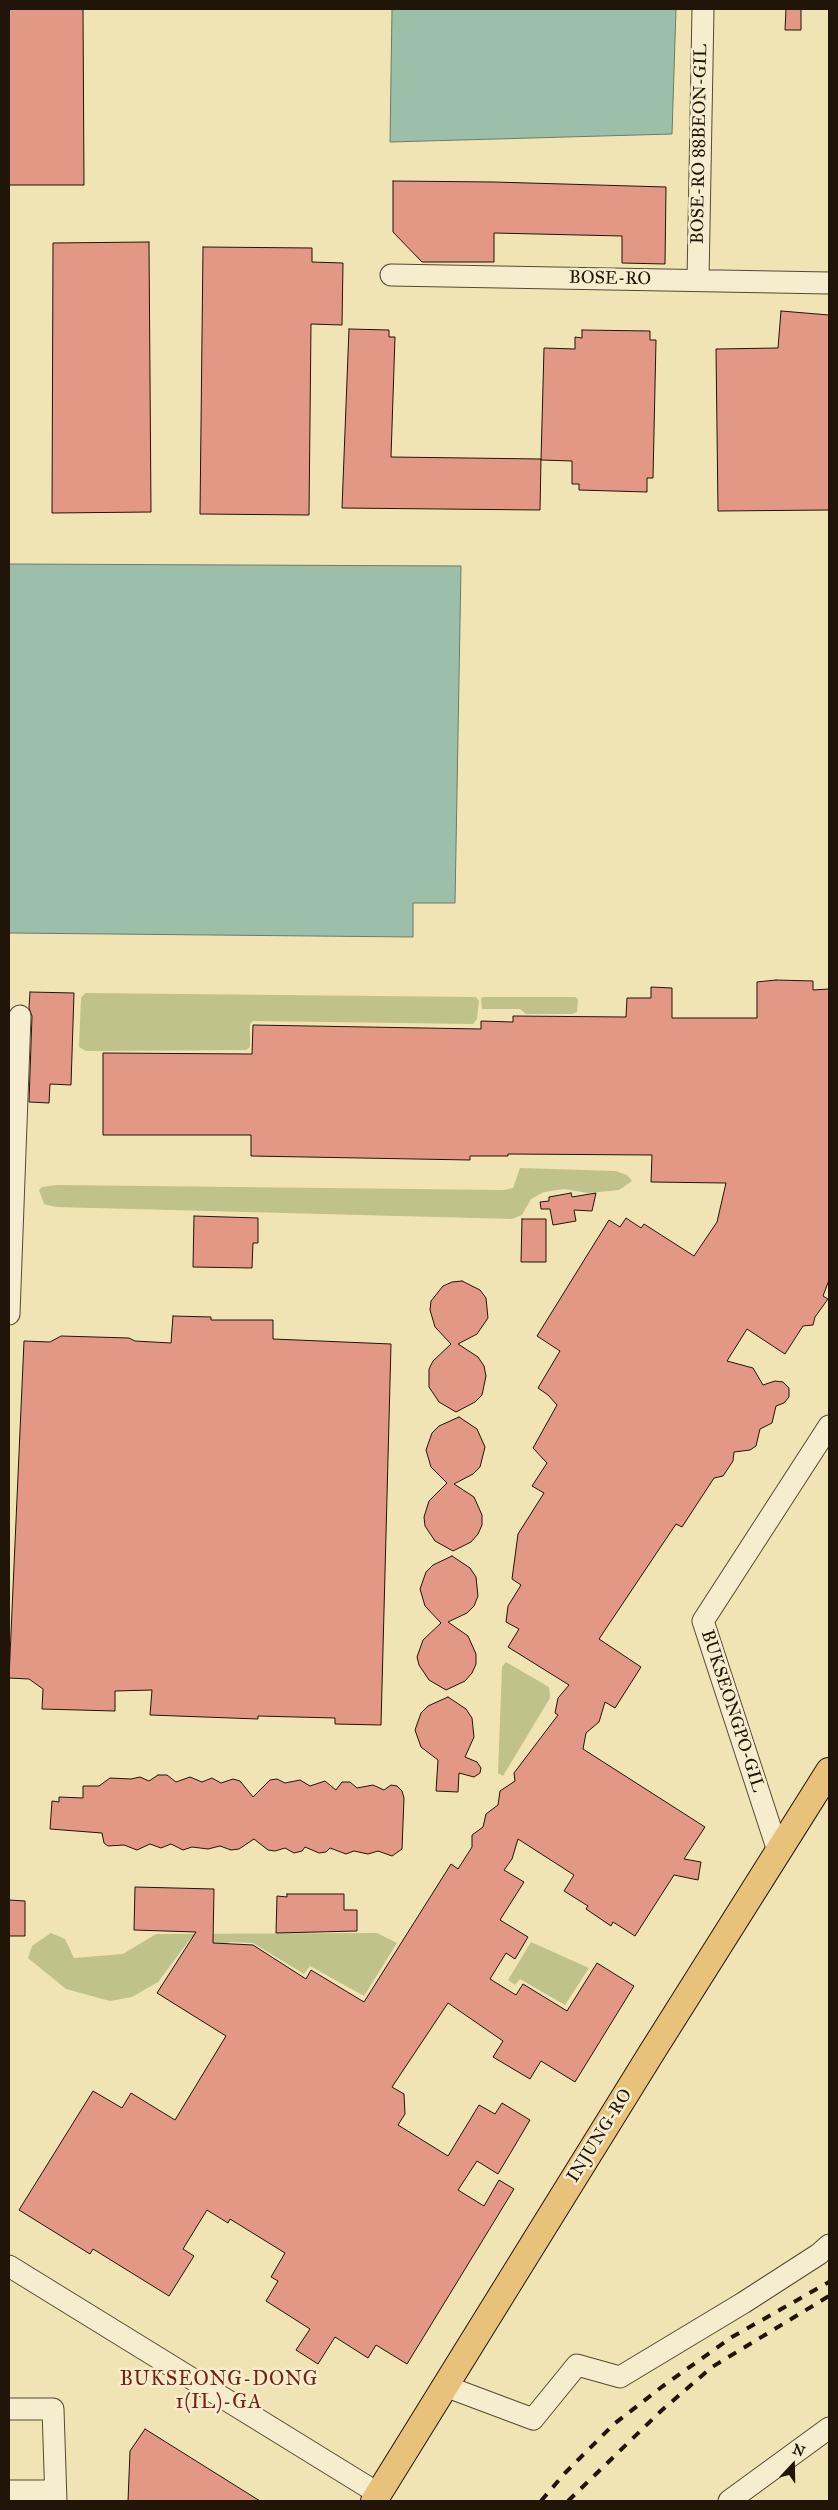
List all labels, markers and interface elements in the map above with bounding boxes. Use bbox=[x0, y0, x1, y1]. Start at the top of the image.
street label: BOSE-RO 88BEON-GIL bbox=[687, 44, 713, 244]
street label: BOSE-RO bbox=[569, 267, 651, 291]
street label: BUKSEONGPO-GIL bbox=[696, 1627, 768, 1795]
street label: INJUNG-RO bbox=[563, 2085, 637, 2187]
district label: BUKSEONG-DONG 1(IL)-GA bbox=[118, 2368, 320, 2415]
north arrow bbox=[768, 2440, 818, 2490]
text: N bbox=[790, 2440, 807, 2461]

